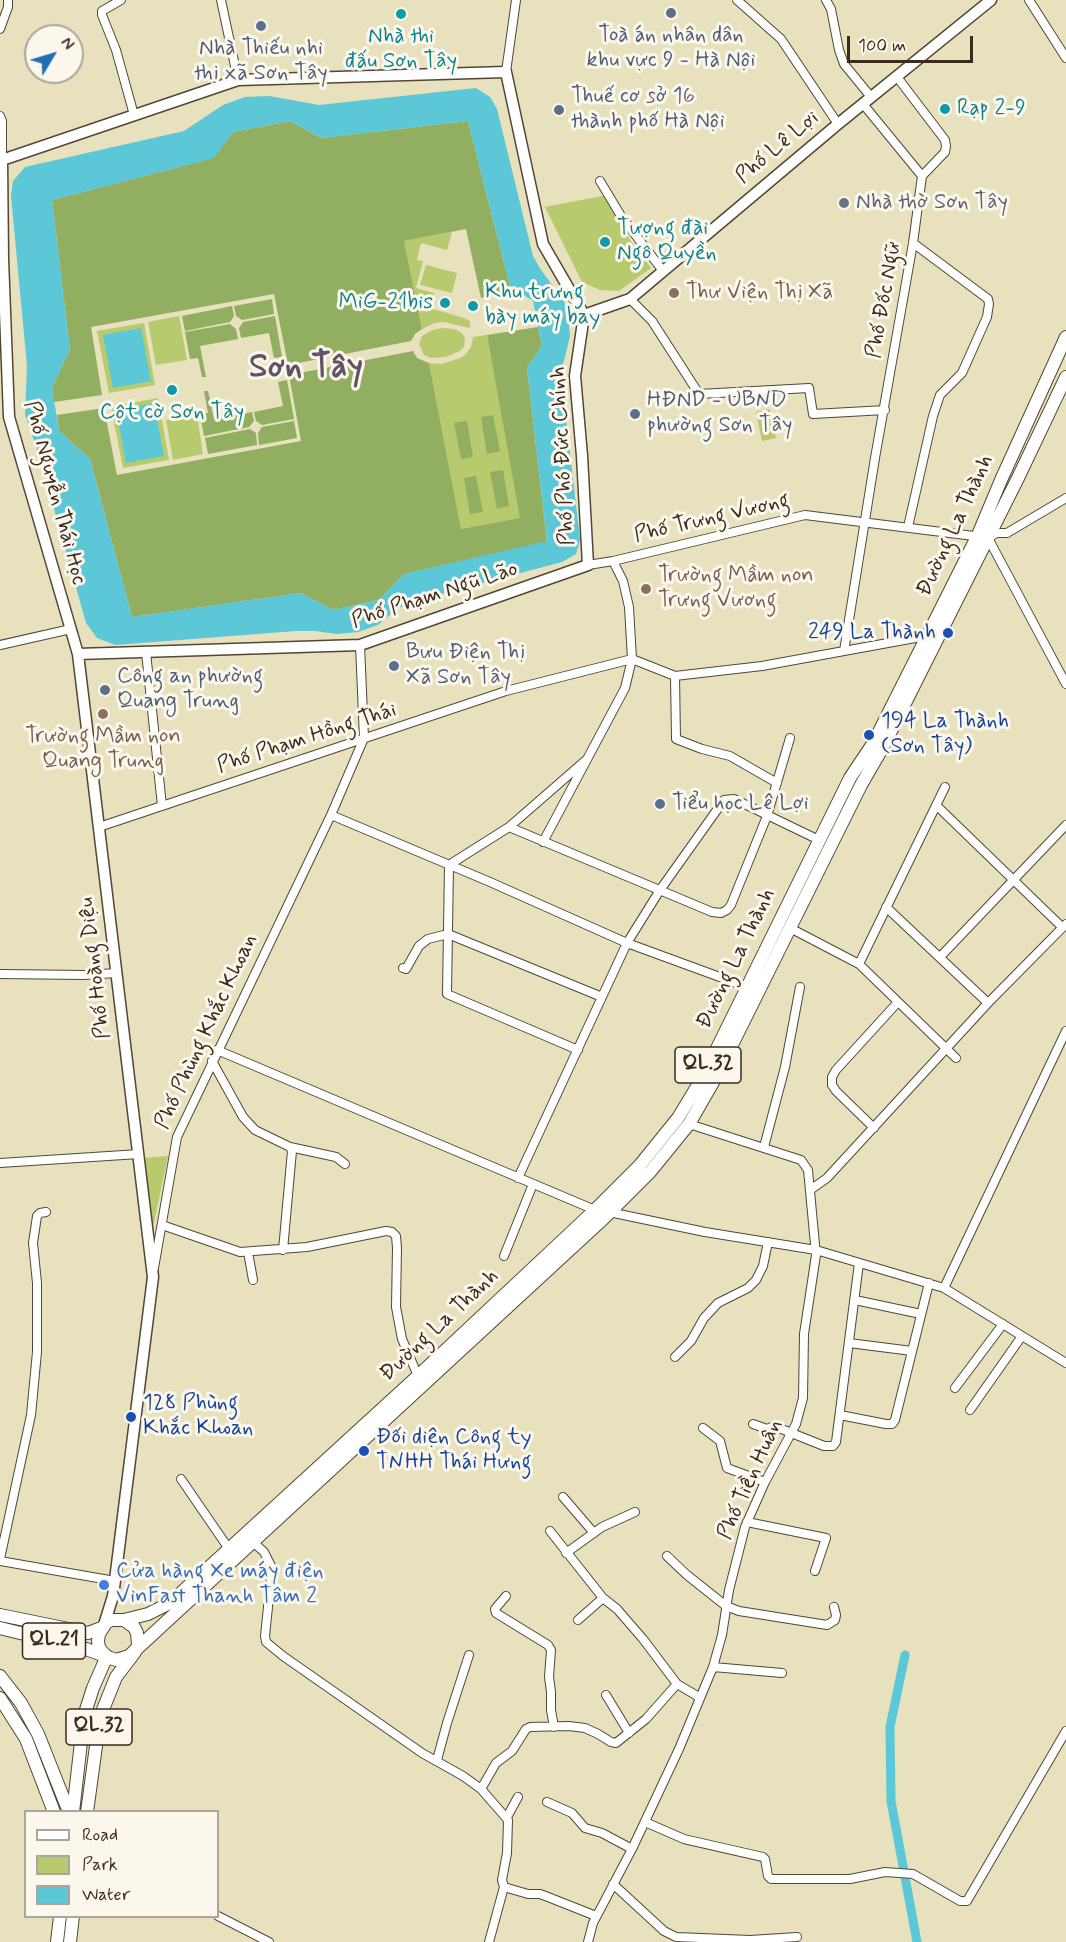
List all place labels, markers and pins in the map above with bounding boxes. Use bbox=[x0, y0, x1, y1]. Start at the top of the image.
marker: Toà án nhân dân khu vực 9 - Hà Nội bbox=[664, 6, 678, 20]
marker: Nhà thi đấu Sơn Tây bbox=[394, 7, 408, 21]
marker: Nhà Thiếu nhi thị xã Sơn Tây bbox=[254, 19, 268, 33]
place label: Toà án nhân dân khu vực 9 - Hà Nội bbox=[587, 23, 755, 74]
place label: Nhà thi đấu Sơn Tây bbox=[345, 24, 457, 76]
place label: Nhà Thiếu nhi thị xã Sơn Tây bbox=[194, 36, 328, 88]
place label: Thuế cơ sở 16 thành phố Hà Nội bbox=[571, 84, 725, 136]
place label: Rạp 2-9 bbox=[957, 96, 1026, 122]
marker: Rạp 2-9 bbox=[938, 102, 952, 116]
marker: Thuế cơ sở 16 thành phố Hà Nội bbox=[552, 103, 566, 117]
place label: Nhà thờ Sơn Tây bbox=[856, 190, 1008, 216]
marker: Nhà thờ Sơn Tây bbox=[837, 196, 851, 210]
place label: Tượng đài Ngô Quyền bbox=[617, 216, 717, 268]
marker: Tượng đài Ngô Quyền bbox=[598, 235, 612, 249]
place label: Khu trưng bày máy bay bbox=[485, 280, 600, 332]
place label: Thư Viện Thị Xã bbox=[686, 280, 833, 306]
marker: Thư Viện Thị Xã bbox=[667, 286, 681, 300]
place label: MiG-21bis bbox=[338, 290, 433, 316]
marker: MiG-21bis bbox=[438, 296, 452, 310]
marker: Khu trưng bày máy bay bbox=[466, 299, 480, 313]
marker: Cột cờ Sơn Tây bbox=[165, 383, 179, 397]
place label: HĐND - UBND phường Sơn Tây bbox=[647, 388, 792, 440]
place label: Cột cờ Sơn Tây bbox=[100, 400, 244, 426]
marker: HĐND - UBND phường Sơn Tây bbox=[628, 407, 642, 421]
place label: Trường Mầm non Trưng Vương bbox=[658, 563, 814, 614]
marker: Trường Mầm non Trưng Vương bbox=[639, 582, 653, 596]
place label: 249 La Thành bbox=[808, 620, 936, 646]
marker: 249 La Thành bbox=[941, 626, 955, 640]
place label: Bưu Điện Thị Xã Sơn Tây bbox=[406, 640, 524, 692]
marker: Bưu Điện Thị Xã Sơn Tây bbox=[387, 659, 401, 673]
place label: Công an phường Quang Trung bbox=[117, 664, 263, 716]
marker: Công an phường Quang Trung bbox=[98, 683, 112, 697]
marker: Trường Mầm non Quang Trung bbox=[96, 707, 110, 721]
place label: 194 La Thành (Sơn Tây) bbox=[881, 709, 1009, 760]
place label: Trường Mầm non Quang Trung bbox=[25, 724, 181, 776]
marker: 194 La Thành (Sơn Tây) bbox=[862, 728, 876, 742]
place label: Tiểu học Lê Lợi bbox=[672, 791, 809, 817]
marker: Tiểu học Lê Lợi bbox=[653, 797, 667, 811]
place label: 128 Phùng Khắc Khoan bbox=[143, 1391, 253, 1442]
marker: 128 Phùng Khắc Khoan bbox=[124, 1410, 138, 1424]
place label: Đối diện Công ty TNHH Thái Hưng bbox=[376, 1425, 532, 1476]
marker: Đối diện Công ty TNHH Thái Hưng bbox=[357, 1444, 371, 1458]
place label: Cửa hàng Xe máy điện VinFast Thanh Tâm 2 bbox=[116, 1559, 324, 1610]
marker: Cửa hàng Xe máy điện VinFast Thanh Tâm 2 bbox=[97, 1578, 111, 1592]

